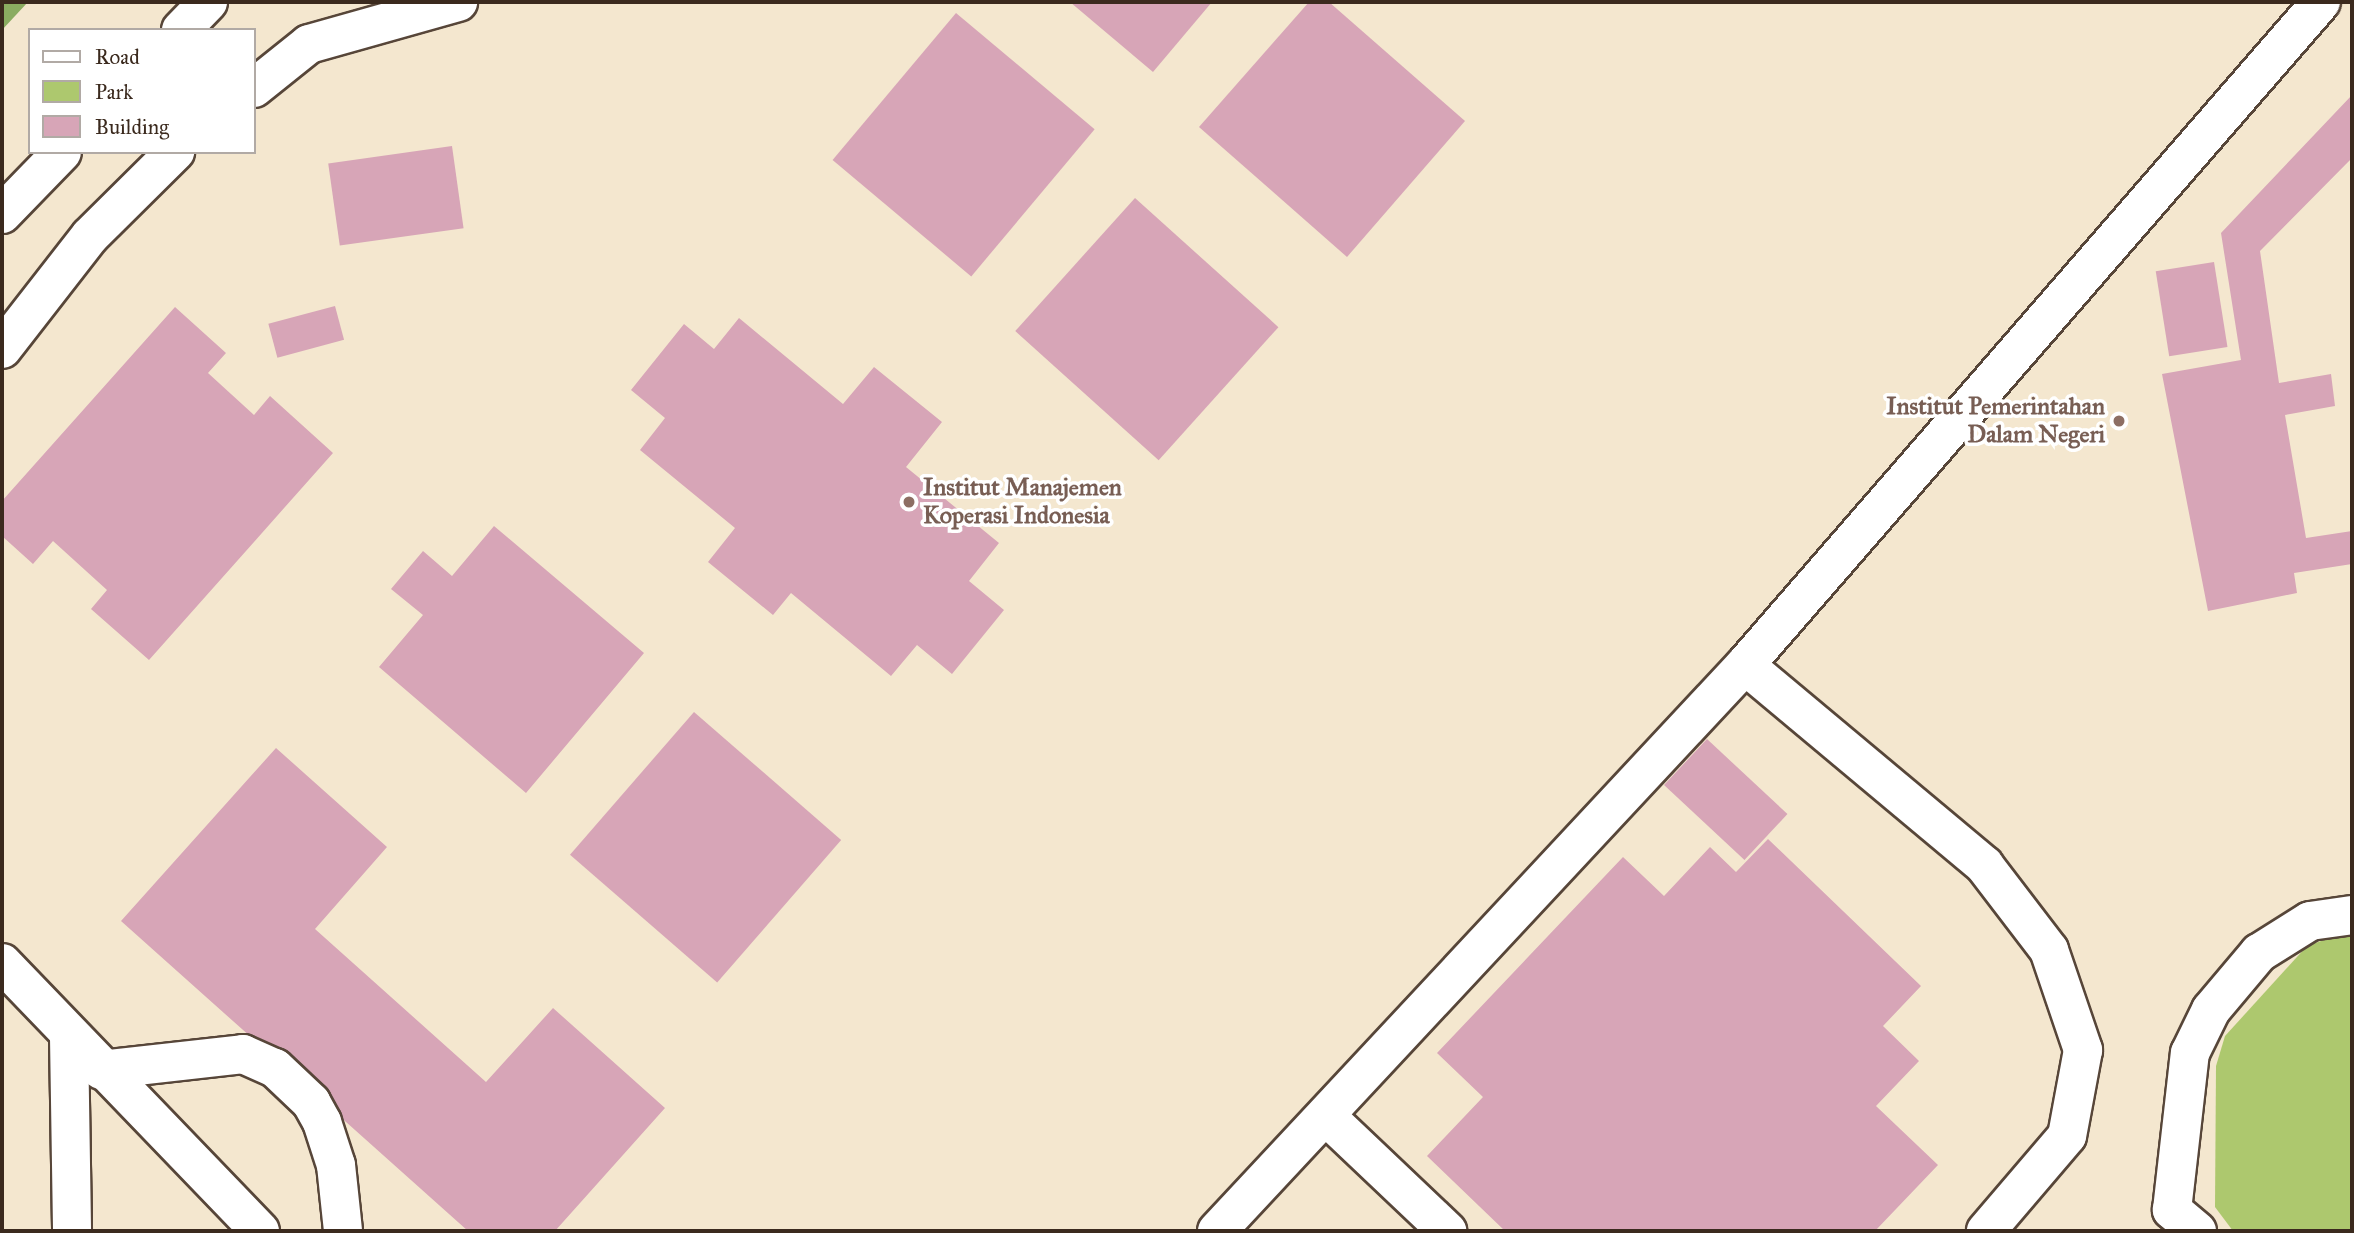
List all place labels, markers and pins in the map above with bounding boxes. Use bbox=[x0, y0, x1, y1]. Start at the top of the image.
place label: Institut Pemerintahan Dalam Negeri bbox=[1886, 393, 2105, 449]
marker: Institut Pemerintahan Dalam Negeri bbox=[2111, 413, 2127, 429]
place label: Institut Manajemen Koperasi Indonesia bbox=[923, 474, 1122, 530]
marker: Institut Manajemen Koperasi Indonesia bbox=[901, 494, 917, 510]

